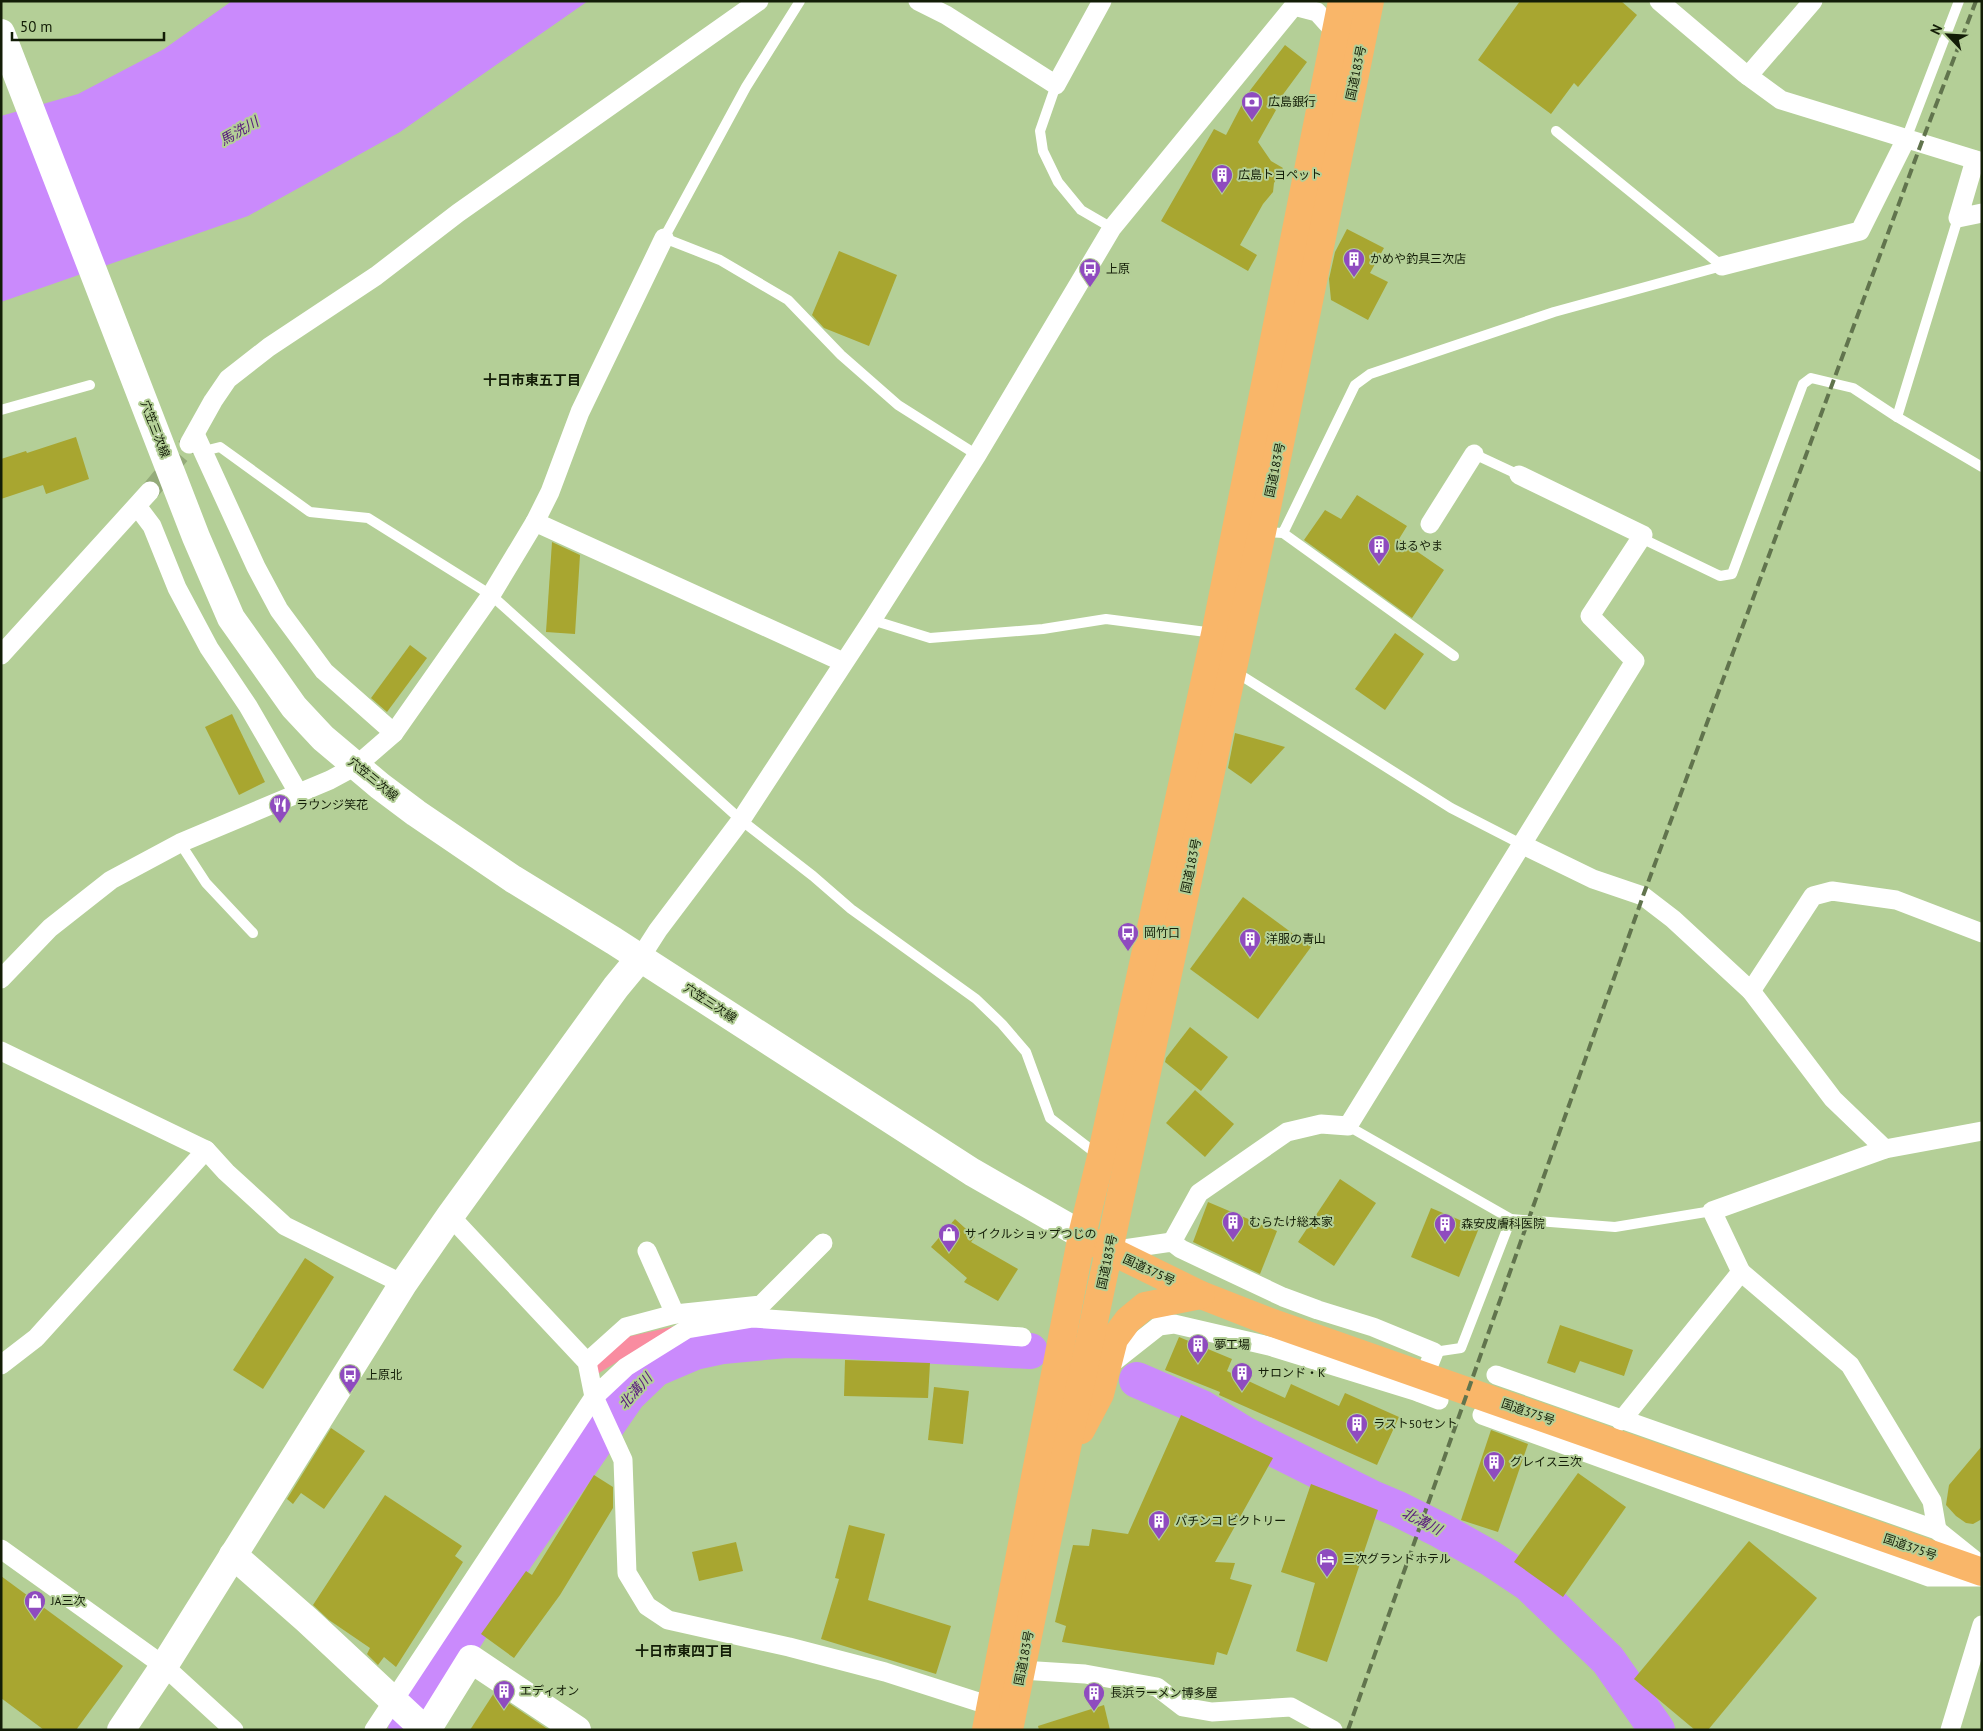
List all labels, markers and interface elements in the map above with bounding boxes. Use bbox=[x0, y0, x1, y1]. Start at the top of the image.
scale bar bbox=[12, 10, 165, 42]
north arrow bbox=[1923, 10, 1973, 60]
text: 50 m bbox=[20, 17, 53, 36]
text: N bbox=[1926, 22, 1946, 37]
street label: 国道183号 bbox=[1342, 44, 1369, 102]
bank icon: 広島銀行 bbox=[1240, 90, 1264, 121]
place label: 広島銀行 bbox=[1268, 94, 1316, 109]
water label: 馬洗川 bbox=[216, 112, 263, 149]
building icon: 広島トヨペット bbox=[1210, 163, 1234, 194]
place label: 広島トヨペット bbox=[1238, 167, 1322, 182]
building icon: かめや釣具三次店 bbox=[1342, 247, 1366, 278]
place label: かめや釣具三次店 bbox=[1370, 251, 1466, 266]
bus stop icon: 上原 bbox=[1078, 257, 1102, 288]
place label: 上原 bbox=[1106, 261, 1130, 276]
district label: 十日市東五丁目 bbox=[483, 371, 581, 389]
street label: 穴笠三次線 bbox=[138, 398, 173, 460]
street label: 国道183号 bbox=[1261, 441, 1288, 499]
building icon: はるやま bbox=[1367, 534, 1391, 565]
place label: はるやま bbox=[1395, 538, 1443, 553]
street label: 穴笠三次線 bbox=[345, 754, 401, 803]
restaurant icon: ラウンジ笑花 bbox=[268, 793, 292, 824]
place label: ラウンジ笑花 bbox=[296, 797, 368, 812]
street label: 国道183号 bbox=[1177, 837, 1204, 895]
bus stop icon: 岡竹口 bbox=[1116, 921, 1140, 952]
place label: 岡竹口 bbox=[1144, 925, 1180, 940]
building icon: 洋服の青山 bbox=[1238, 927, 1262, 958]
place label: 洋服の青山 bbox=[1266, 931, 1326, 946]
street label: 穴笠三次線 bbox=[681, 980, 740, 1025]
building icon: むらたけ総本家 bbox=[1221, 1210, 1245, 1241]
building icon: 森安皮膚科医院 bbox=[1433, 1212, 1457, 1243]
place label: むらたけ総本家 bbox=[1249, 1214, 1333, 1229]
place label: 森安皮膚科医院 bbox=[1461, 1216, 1545, 1231]
shop icon: サイクルショップつじの bbox=[937, 1222, 961, 1253]
place label: サイクルショップつじの bbox=[965, 1226, 1096, 1241]
street label: 国道183号 bbox=[1093, 1233, 1120, 1291]
street label: 国道375号 bbox=[1121, 1251, 1178, 1288]
building icon: 夢工場 bbox=[1186, 1333, 1210, 1364]
place label: 夢工場 bbox=[1214, 1337, 1250, 1352]
building icon: サロンド・K bbox=[1230, 1361, 1254, 1392]
bus stop icon: 上原北 bbox=[338, 1363, 362, 1394]
place label: サロンド・K bbox=[1258, 1365, 1325, 1380]
place label: 上原北 bbox=[366, 1367, 402, 1382]
water label: 北溝川 bbox=[614, 1368, 657, 1413]
street label: 国道375号 bbox=[1499, 1395, 1557, 1428]
building icon: ラスト50セント bbox=[1345, 1412, 1369, 1443]
place label: ラスト50セント bbox=[1373, 1416, 1458, 1431]
building icon: グレイス三次 bbox=[1482, 1450, 1506, 1481]
place label: グレイス三次 bbox=[1510, 1454, 1582, 1469]
water label: 北溝川 bbox=[1399, 1503, 1447, 1539]
building icon: パチンコ ビクトリー bbox=[1147, 1509, 1171, 1540]
place label: パチンコ ビクトリー bbox=[1175, 1513, 1286, 1528]
street label: 国道375号 bbox=[1881, 1530, 1939, 1563]
hotel icon: 三次グランドホテル bbox=[1315, 1547, 1339, 1578]
place label: 三次グランドホテル bbox=[1343, 1551, 1451, 1566]
shop icon: JA三次 bbox=[23, 1589, 47, 1620]
place label: JA三次 bbox=[50, 1593, 86, 1608]
street label: 国道183号 bbox=[1011, 1629, 1036, 1687]
district label: 十日市東四丁目 bbox=[635, 1642, 733, 1660]
building icon: エディオン bbox=[492, 1679, 516, 1710]
building icon: 長浜ラーメン博多屋 bbox=[1082, 1681, 1106, 1712]
place label: エディオン bbox=[520, 1683, 579, 1698]
place label: 長浜ラーメン博多屋 bbox=[1110, 1685, 1218, 1700]

